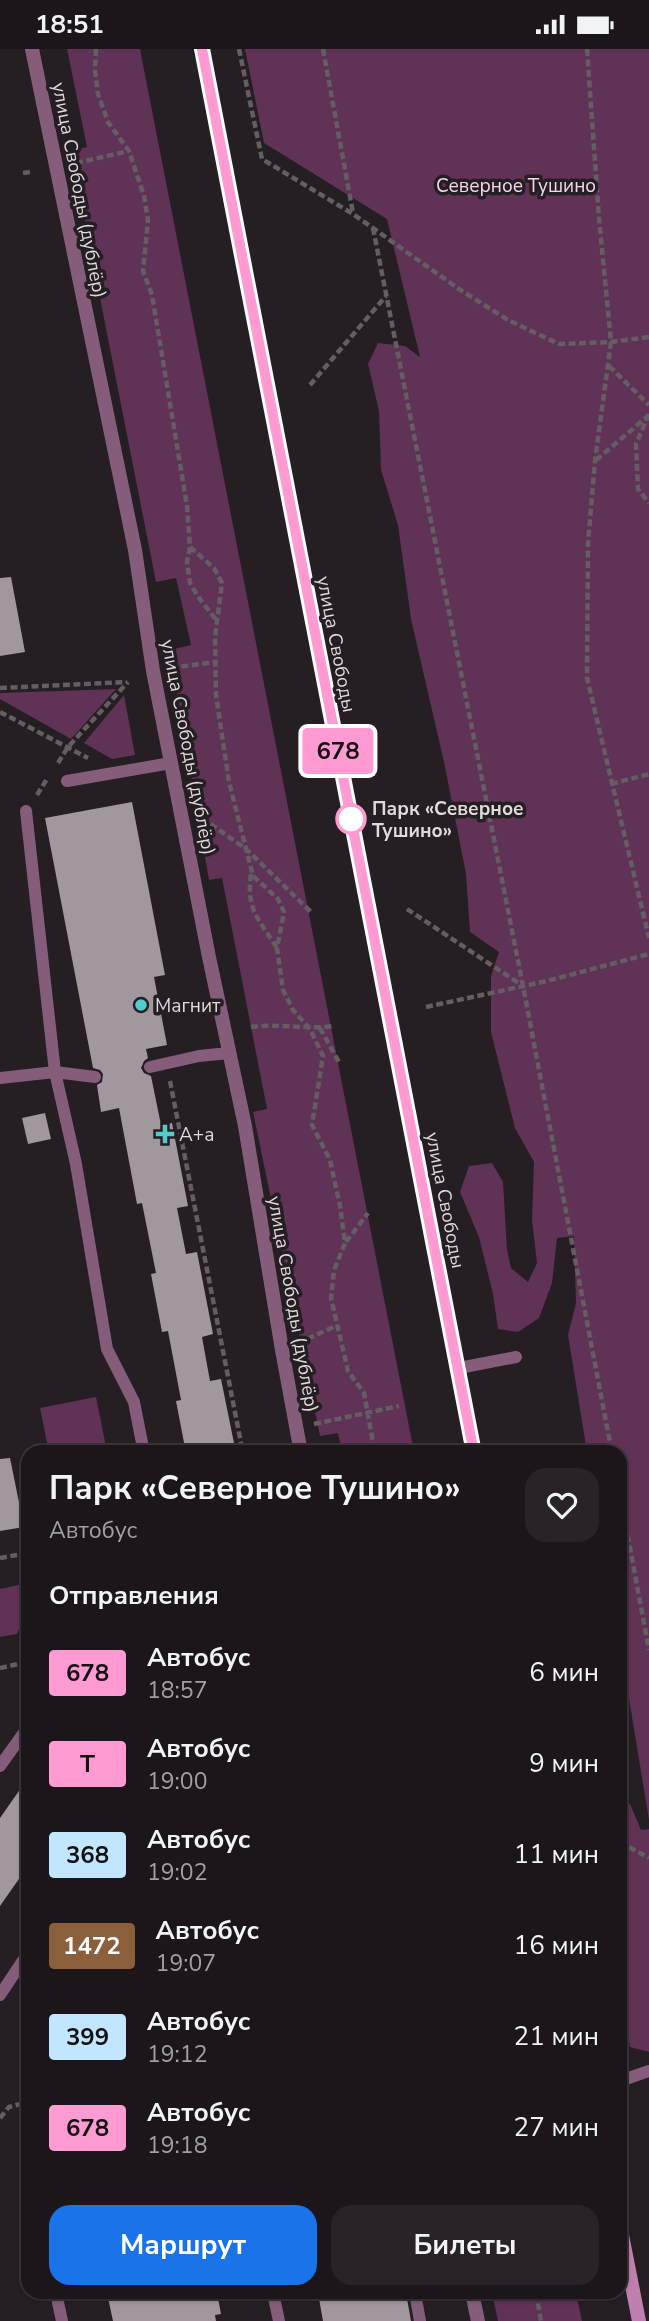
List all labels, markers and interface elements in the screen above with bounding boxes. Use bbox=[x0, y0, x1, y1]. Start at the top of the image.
text: 18:51 bbox=[35, 7, 104, 42]
street label: улица Свободы (дублёр) bbox=[45, 80, 113, 300]
park label: Северное Тушино bbox=[436, 173, 596, 199]
street label: улица Свободы bbox=[310, 574, 362, 715]
street label: улица Свободы (дублёр) bbox=[154, 637, 222, 857]
line badge: 678 bbox=[298, 728, 378, 774]
text: 678 bbox=[316, 735, 360, 767]
place label: Парк «Северное Тушино» bbox=[372, 796, 524, 844]
marker: Парк «Северное Тушино» bbox=[336, 804, 366, 834]
place label: Магнит bbox=[155, 993, 221, 1019]
marker: Магнит bbox=[133, 997, 149, 1013]
place label: А+а bbox=[179, 1122, 215, 1148]
marker: А+а bbox=[157, 1126, 173, 1142]
street label: улица Свободы bbox=[419, 1130, 471, 1271]
street label: улица Свободы (дублёр) bbox=[261, 1194, 325, 1414]
text: Парк «Северное Тушино» bbox=[49, 1466, 461, 1511]
button: heart bbox=[525, 1468, 599, 1542]
text: Автобус bbox=[49, 1515, 137, 1546]
text: Отправления bbox=[49, 1578, 219, 1613]
text: Автобус bbox=[147, 1640, 250, 1675]
text: 6 мин bbox=[529, 1655, 599, 1690]
text: 678 bbox=[66, 1657, 109, 1689]
text: 18:57 bbox=[147, 1675, 207, 1706]
text: Автобус bbox=[147, 1731, 250, 1766]
text: 9 мин bbox=[529, 1746, 599, 1781]
text: Т bbox=[80, 1748, 95, 1780]
text: 19:00 bbox=[147, 1766, 207, 1797]
text: Автобус bbox=[147, 1822, 250, 1857]
text: 11 мин bbox=[514, 1837, 599, 1872]
text: 368 bbox=[66, 1839, 109, 1871]
text: 19:02 bbox=[147, 1857, 207, 1888]
text: Автобус bbox=[156, 1913, 259, 1948]
text: 16 мин bbox=[514, 1928, 599, 1963]
text: 1472 bbox=[63, 1930, 121, 1962]
text: 19:07 bbox=[156, 1948, 216, 1979]
text: Автобус bbox=[147, 2004, 250, 2039]
text: 21 мин bbox=[514, 2019, 599, 2054]
text: 399 bbox=[66, 2021, 109, 2053]
text: 19:12 bbox=[147, 2039, 207, 2070]
text: Автобус bbox=[147, 2095, 250, 2130]
text: 27 мин bbox=[514, 2110, 599, 2145]
text: 678 bbox=[66, 2112, 109, 2144]
text: 19:18 bbox=[147, 2130, 207, 2161]
button: Маршрут bbox=[49, 2205, 317, 2285]
button: Билеты bbox=[331, 2205, 599, 2285]

